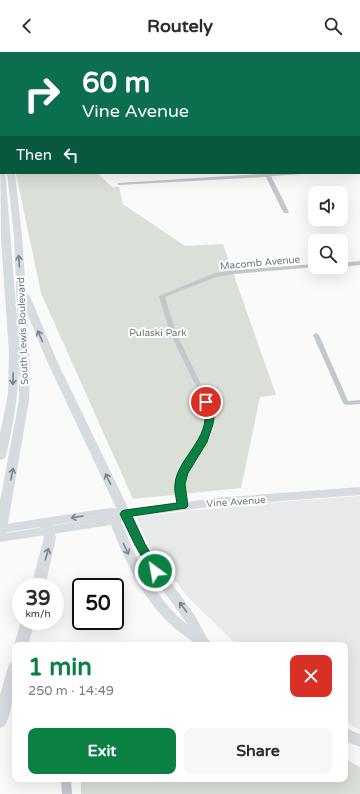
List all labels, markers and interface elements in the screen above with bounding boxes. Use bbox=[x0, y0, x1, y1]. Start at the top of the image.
icon: back bbox=[16, 15, 38, 37]
text: Routely bbox=[147, 15, 213, 37]
icon: search bbox=[322, 15, 344, 37]
text: 60 m bbox=[82, 66, 150, 100]
icon: right bbox=[16, 68, 68, 120]
text: Vine Avenue bbox=[82, 100, 189, 122]
icon: left bbox=[60, 144, 82, 166]
text: Then bbox=[16, 146, 52, 164]
map controls bbox=[308, 186, 348, 274]
button: sound bbox=[308, 186, 348, 226]
button: search bbox=[308, 234, 348, 274]
street label: Macomb Avenue bbox=[219, 253, 301, 272]
one-way arrow bbox=[15, 255, 23, 268]
street label: South Lewis Boulevard bbox=[15, 277, 31, 385]
park label: Pulaski Park bbox=[129, 327, 187, 339]
one-way arrow bbox=[36, 331, 43, 343]
one-way arrow bbox=[9, 372, 17, 385]
pin bbox=[189, 385, 223, 419]
icon: arrive bbox=[195, 391, 217, 413]
one-way arrow bbox=[8, 468, 16, 481]
one-way arrow bbox=[104, 473, 111, 485]
street label: Vine Avenue bbox=[206, 494, 266, 510]
one-way arrow bbox=[71, 513, 84, 521]
one-way arrow bbox=[123, 542, 130, 554]
one-way arrow bbox=[44, 547, 51, 560]
position arrow bbox=[134, 550, 176, 592]
speed limit sign: 50 bbox=[72, 578, 124, 630]
text: 39 bbox=[25, 587, 51, 611]
one-way arrow bbox=[178, 602, 187, 613]
text: km/h bbox=[25, 608, 51, 620]
text: 1 min bbox=[28, 653, 92, 682]
button: close bbox=[290, 655, 332, 697]
text: 250 m · 14:49 bbox=[28, 683, 114, 699]
button: Exit bbox=[28, 728, 176, 774]
button: Share bbox=[184, 728, 332, 774]

